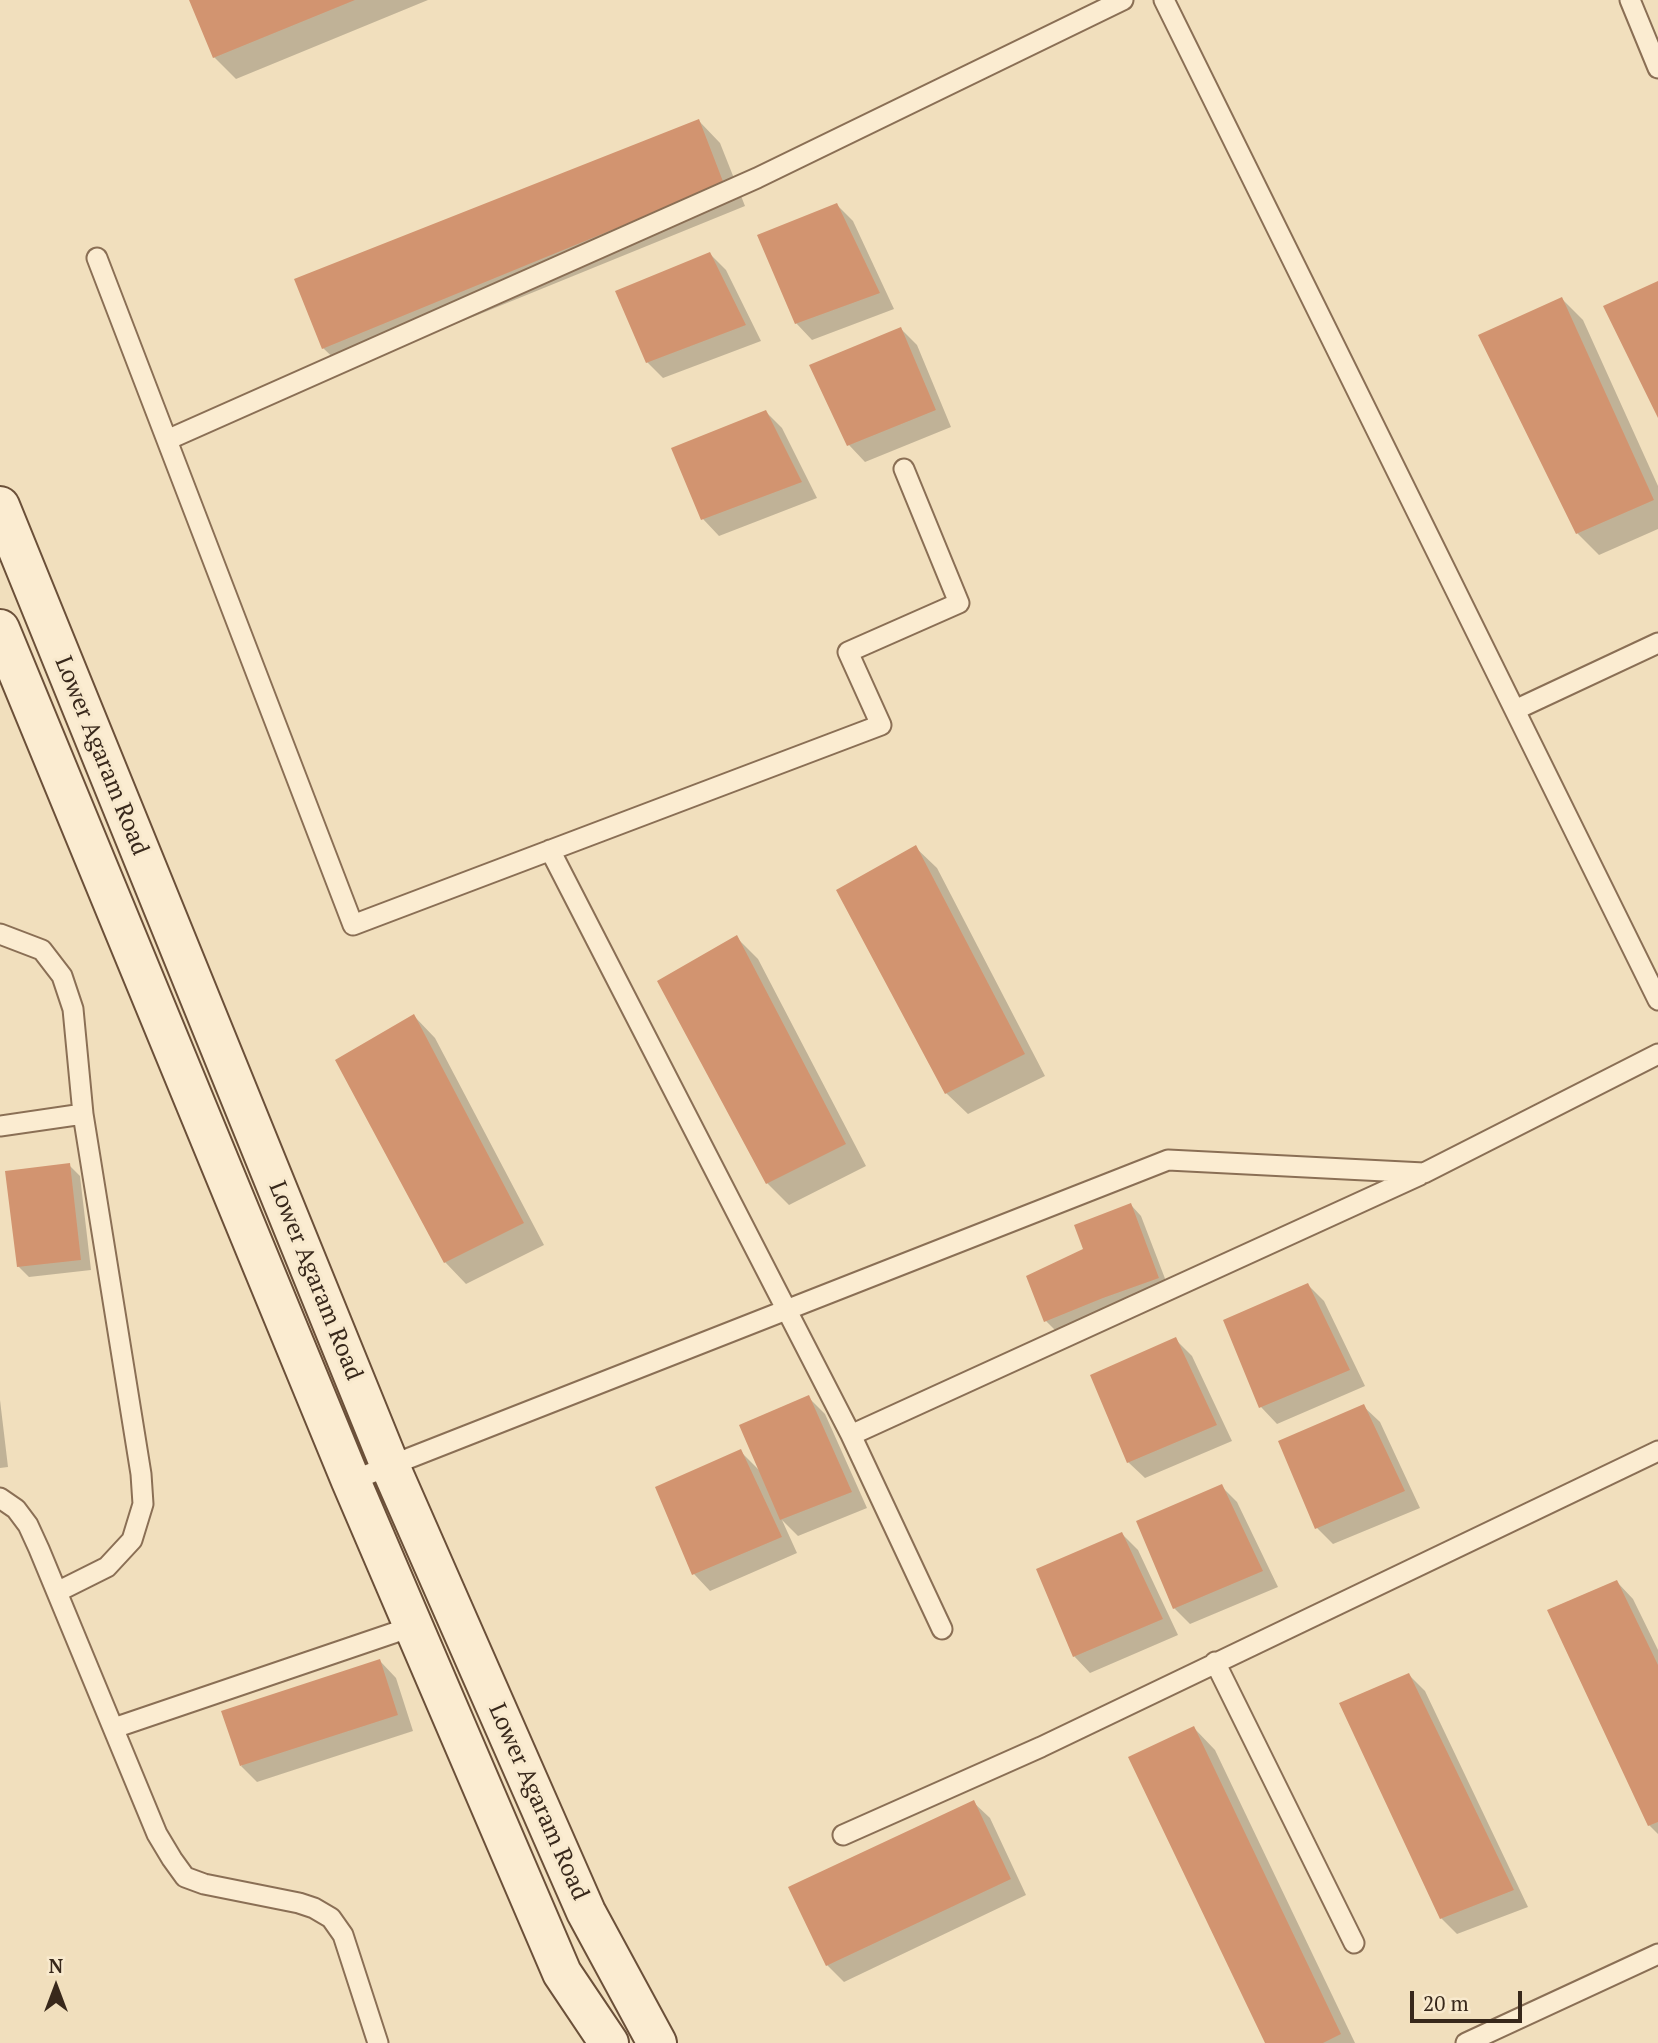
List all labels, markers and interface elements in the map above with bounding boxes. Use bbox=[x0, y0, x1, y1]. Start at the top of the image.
street label: Lower Agaram Road bbox=[48, 652, 154, 860]
street label: Lower Agaram Road bbox=[262, 1177, 368, 1385]
street label: Lower Agaram Road bbox=[482, 1699, 594, 1905]
north arrow bbox=[21, 1952, 91, 2022]
text: N bbox=[49, 1953, 63, 1978]
scale bar bbox=[1413, 1976, 1525, 2020]
text: 20 m bbox=[1423, 1989, 1469, 2017]

